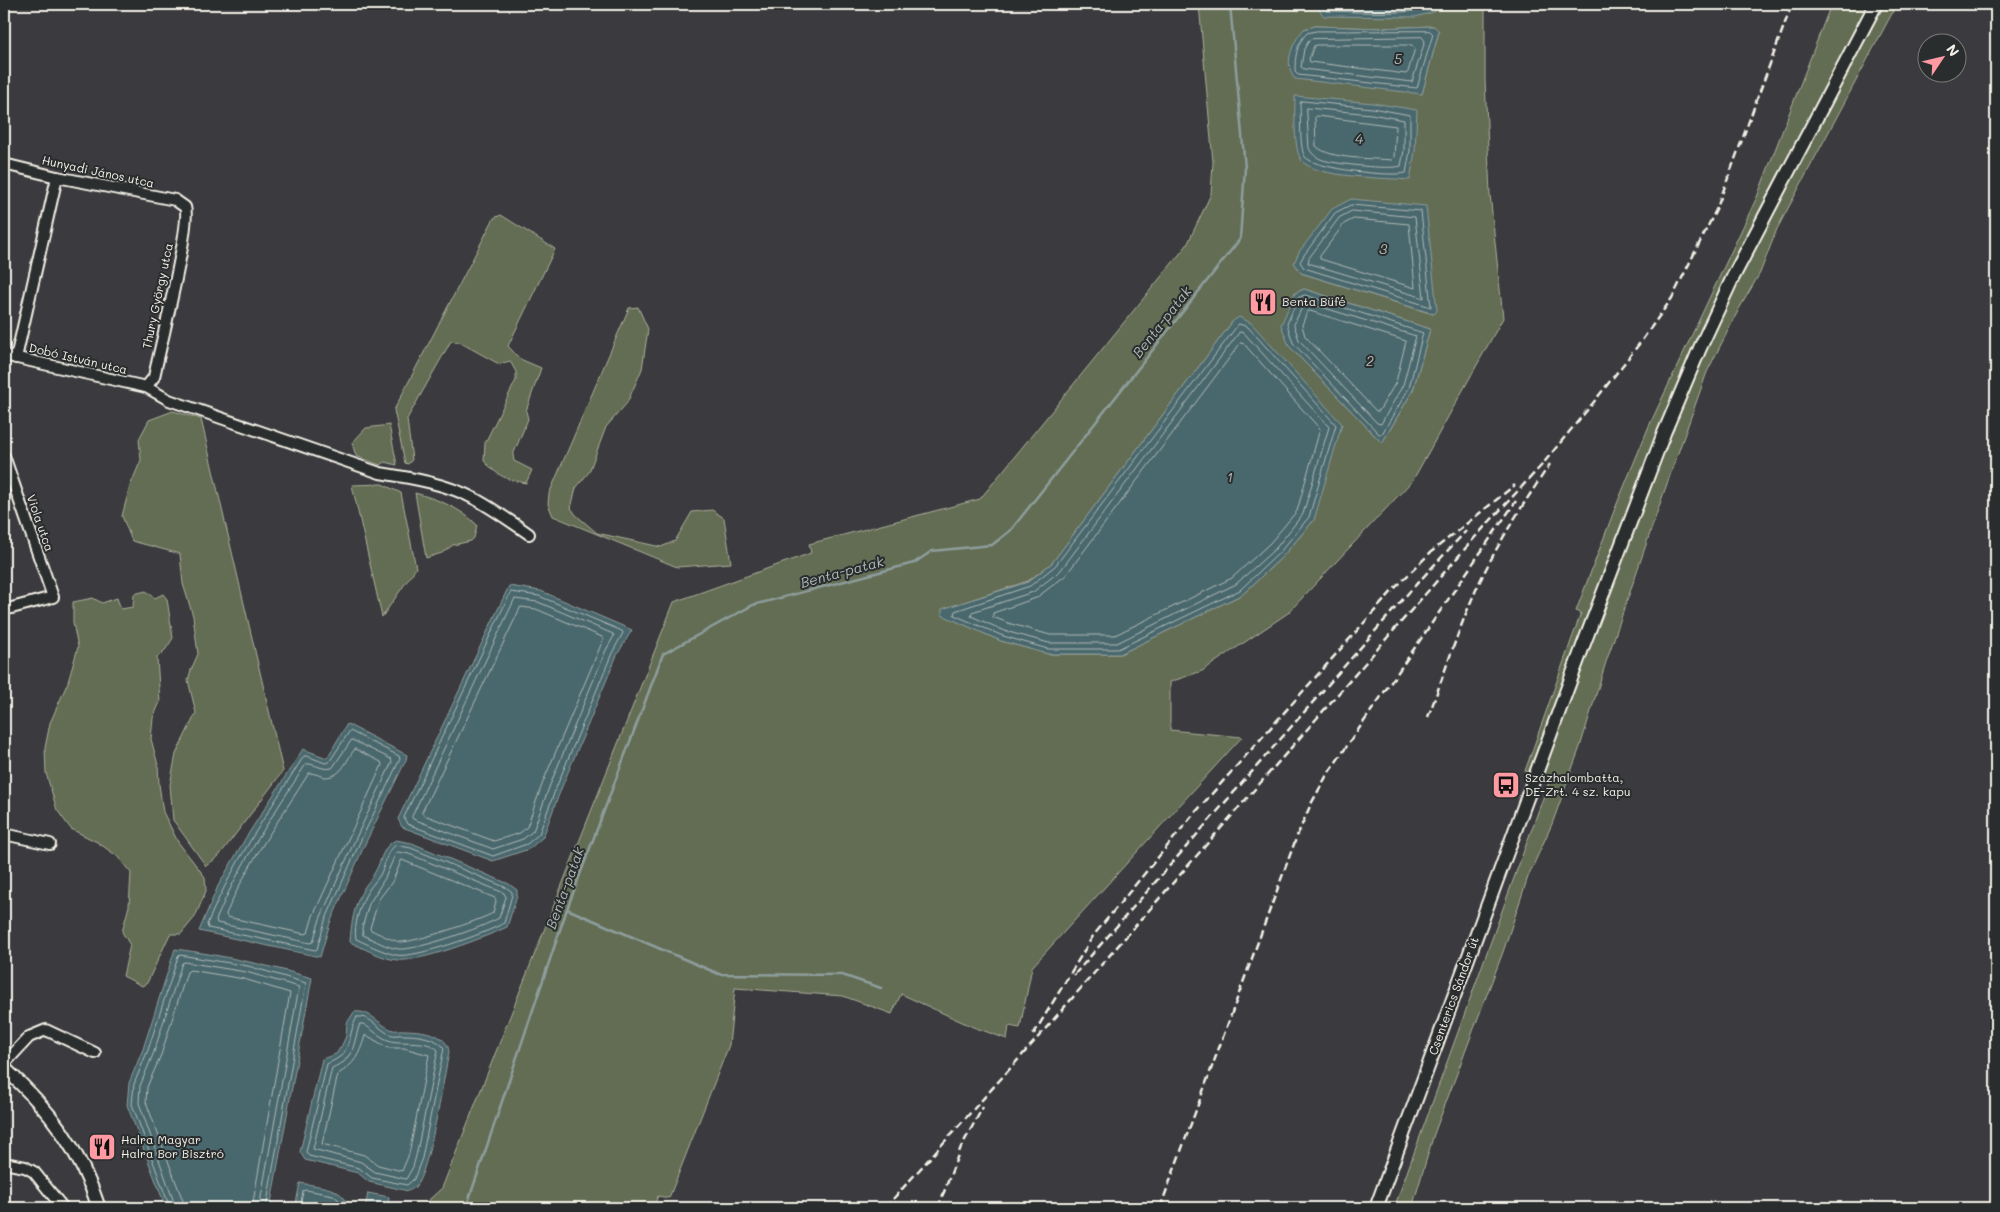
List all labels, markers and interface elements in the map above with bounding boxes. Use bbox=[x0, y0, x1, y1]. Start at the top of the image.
north arrow bbox=[1918, 32, 1968, 82]
text: N bbox=[1942, 40, 1964, 60]
water label: 5 bbox=[1394, 49, 1403, 68]
water label: 4 bbox=[1355, 129, 1364, 148]
street label: Hunyadi János utca bbox=[41, 151, 156, 191]
water label: 3 bbox=[1379, 239, 1388, 258]
street label: Thury György utca bbox=[138, 241, 176, 350]
water label: Benta-patak bbox=[1128, 282, 1196, 361]
restaurant icon: Benta Büfé bbox=[1248, 287, 1278, 317]
place label: Benta Büfé bbox=[1282, 293, 1346, 309]
street label: Dobó István utca bbox=[27, 339, 129, 377]
water label: 2 bbox=[1366, 351, 1374, 370]
water label: 1 bbox=[1227, 467, 1233, 486]
street label: Viola utca bbox=[24, 492, 58, 553]
water label: Benta-patak bbox=[798, 551, 886, 592]
place label: Százhalombatta, DE-Zrt. 4 sz. kapu bbox=[1525, 769, 1631, 799]
bus stop icon: Százhalombatta, DE-Zrt. 4 sz. kapu bbox=[1491, 770, 1521, 800]
water label: Benta-patak bbox=[541, 844, 588, 931]
street label: Csenterics Sándor út bbox=[1424, 934, 1482, 1057]
place label: Halra Magyar Halra Bor Bisztró bbox=[121, 1131, 224, 1161]
restaurant icon: Halra Magyar Halra Bor Bisztró bbox=[87, 1132, 117, 1162]

